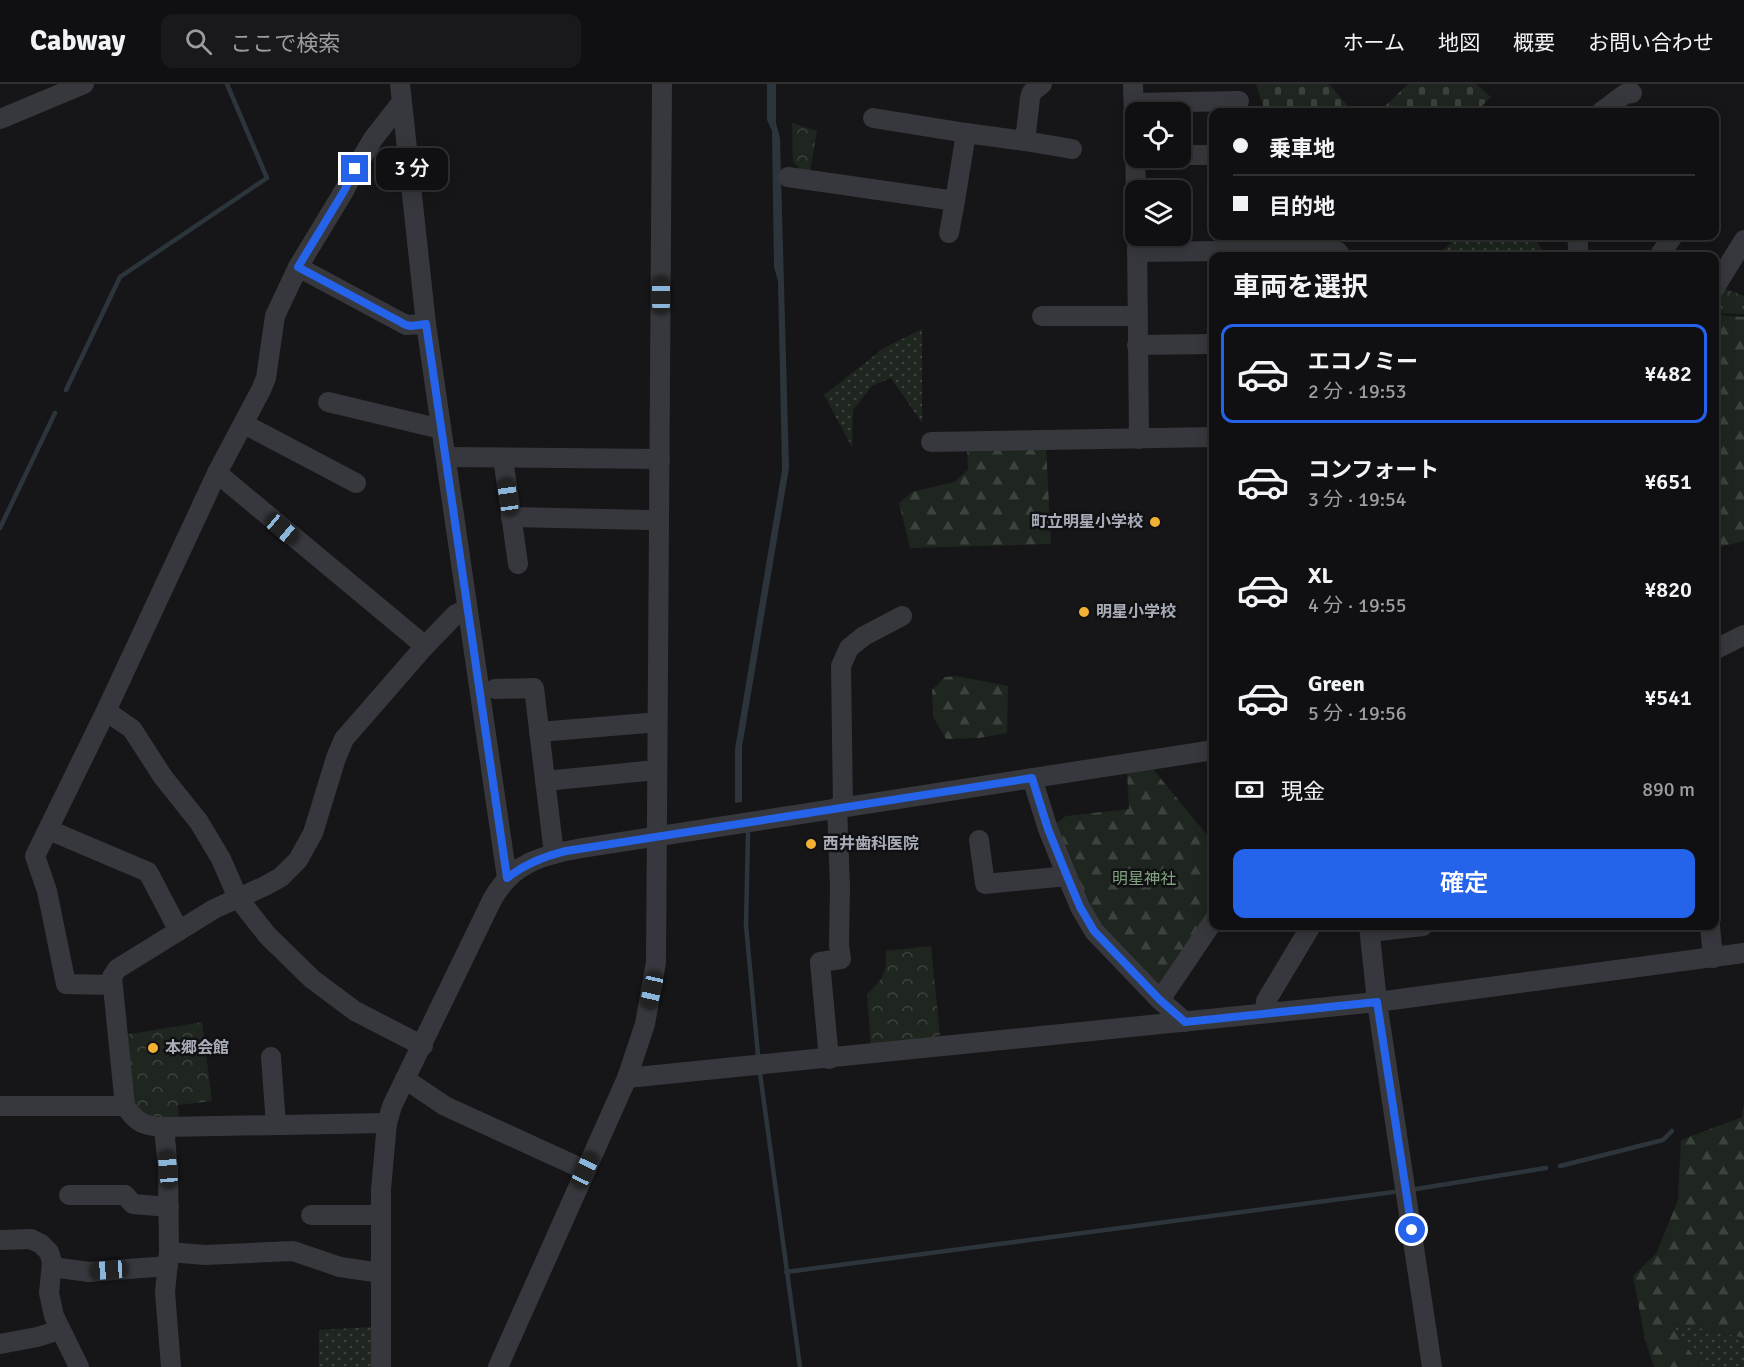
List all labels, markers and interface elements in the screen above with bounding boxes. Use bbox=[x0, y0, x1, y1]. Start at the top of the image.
search box bbox=[161, 14, 581, 68]
text: Cabway bbox=[30, 24, 125, 58]
icon: search bbox=[182, 25, 215, 58]
text: ここで検索 bbox=[230, 30, 340, 57]
text: ホーム bbox=[1343, 30, 1405, 56]
text: 地図 bbox=[1438, 30, 1480, 56]
text: 概要 bbox=[1513, 30, 1555, 56]
text: お問い合わせ bbox=[1588, 30, 1714, 56]
map controls bbox=[1125, 102, 1191, 246]
button: locate bbox=[1125, 102, 1191, 168]
text: 乗車地 bbox=[1269, 135, 1335, 162]
callout: 3 分 bbox=[376, 148, 448, 190]
route end bbox=[341, 155, 368, 182]
text: 3 分 bbox=[394, 156, 430, 181]
button: layers bbox=[1125, 180, 1191, 246]
text: 目的地 bbox=[1269, 193, 1335, 220]
text: 車両を選択 bbox=[1233, 271, 1368, 304]
car bbox=[652, 277, 670, 313]
icon: car bbox=[1236, 347, 1290, 401]
text: エコノミー bbox=[1308, 348, 1418, 375]
text: ¥482 bbox=[1644, 360, 1692, 387]
text: 2 分 · 19:53 bbox=[1308, 379, 1407, 404]
icon: car bbox=[1236, 455, 1290, 509]
text: コンフォート bbox=[1308, 456, 1439, 483]
text: ¥651 bbox=[1644, 468, 1692, 495]
car bbox=[497, 478, 519, 516]
text: 3 分 · 19:54 bbox=[1308, 487, 1407, 512]
car bbox=[262, 511, 302, 547]
place label: 町立明星小学校 bbox=[1031, 512, 1143, 532]
marker: 町立明星小学校 bbox=[1148, 515, 1162, 529]
text: XL bbox=[1308, 562, 1333, 589]
icon: car bbox=[1236, 563, 1290, 617]
text: ¥820 bbox=[1644, 576, 1692, 603]
text: 4 分 · 19:55 bbox=[1308, 593, 1407, 618]
place label: 明星小学校 bbox=[1096, 602, 1176, 622]
marker: 明星小学校 bbox=[1077, 605, 1091, 619]
text: Green bbox=[1308, 670, 1365, 697]
icon: car bbox=[1236, 671, 1290, 725]
text: ¥541 bbox=[1644, 684, 1692, 711]
text: 5 分 · 19:56 bbox=[1308, 701, 1407, 726]
icon: cash bbox=[1233, 773, 1266, 806]
text: 890 m bbox=[1642, 777, 1695, 802]
text: 現金 bbox=[1281, 778, 1325, 805]
place label: 西井歯科医院 bbox=[823, 834, 919, 854]
marker: 西井歯科医院 bbox=[804, 837, 818, 851]
button: 確定 bbox=[1233, 849, 1695, 918]
park label: 明星神社 bbox=[1112, 869, 1176, 889]
car bbox=[639, 970, 665, 1010]
place label: 本郷会館 bbox=[165, 1038, 229, 1058]
marker: 本郷会館 bbox=[146, 1041, 160, 1055]
car bbox=[157, 1150, 179, 1188]
car bbox=[569, 1150, 601, 1190]
route start bbox=[1398, 1216, 1425, 1243]
car bbox=[90, 1260, 128, 1280]

